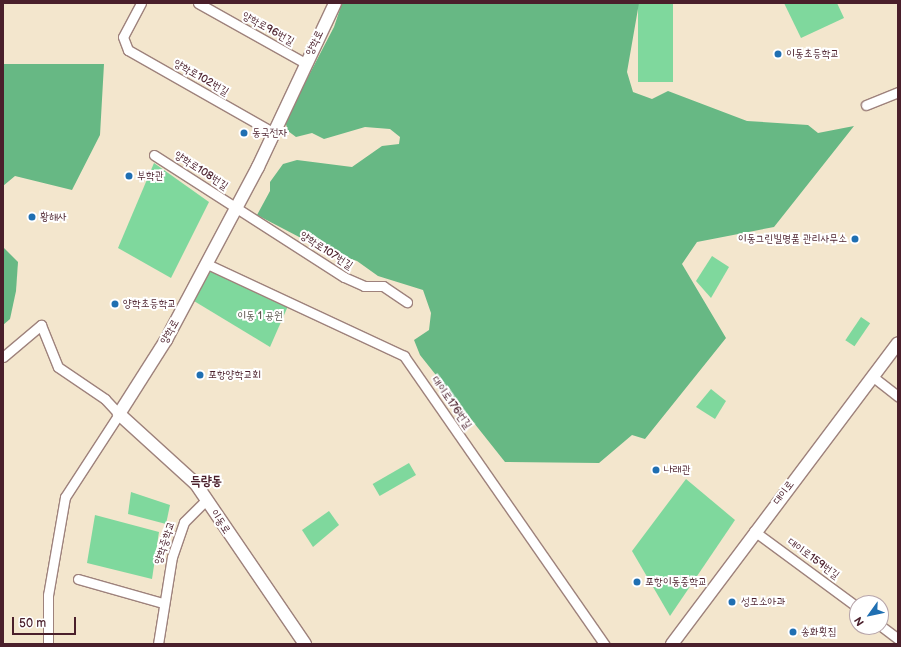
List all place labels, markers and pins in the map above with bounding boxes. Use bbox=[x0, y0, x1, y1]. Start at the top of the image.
place label: 이동초등학교 bbox=[786, 47, 839, 61]
marker: 이동초등학교 bbox=[773, 49, 783, 59]
place label: 동국전자 bbox=[252, 126, 287, 140]
marker: 동국전자 bbox=[239, 128, 249, 138]
place label: 부학관 bbox=[137, 169, 164, 183]
marker: 부학관 bbox=[124, 171, 134, 181]
place label: 황해사 bbox=[40, 210, 67, 224]
marker: 황해사 bbox=[27, 212, 37, 222]
place label: 이동그린빌명품 관리사무소 bbox=[738, 232, 847, 246]
marker: 이동그린빌명품 관리사무소 bbox=[850, 234, 860, 244]
place label: 양학초등학교 bbox=[123, 297, 176, 311]
marker: 양학초등학교 bbox=[110, 299, 120, 309]
place label: 포항양학교회 bbox=[208, 368, 261, 382]
marker: 포항양학교회 bbox=[195, 370, 205, 380]
place label: 나래관 bbox=[664, 463, 691, 477]
marker: 나래관 bbox=[651, 465, 661, 475]
place label: 포항이동중학교 bbox=[645, 575, 707, 589]
marker: 포항이동중학교 bbox=[632, 577, 642, 587]
place label: 성모소아과 bbox=[741, 595, 785, 609]
marker: 성모소아과 bbox=[726, 596, 738, 608]
place label: 송화횟집 bbox=[801, 625, 836, 639]
marker: 송화횟집 bbox=[788, 627, 798, 637]

